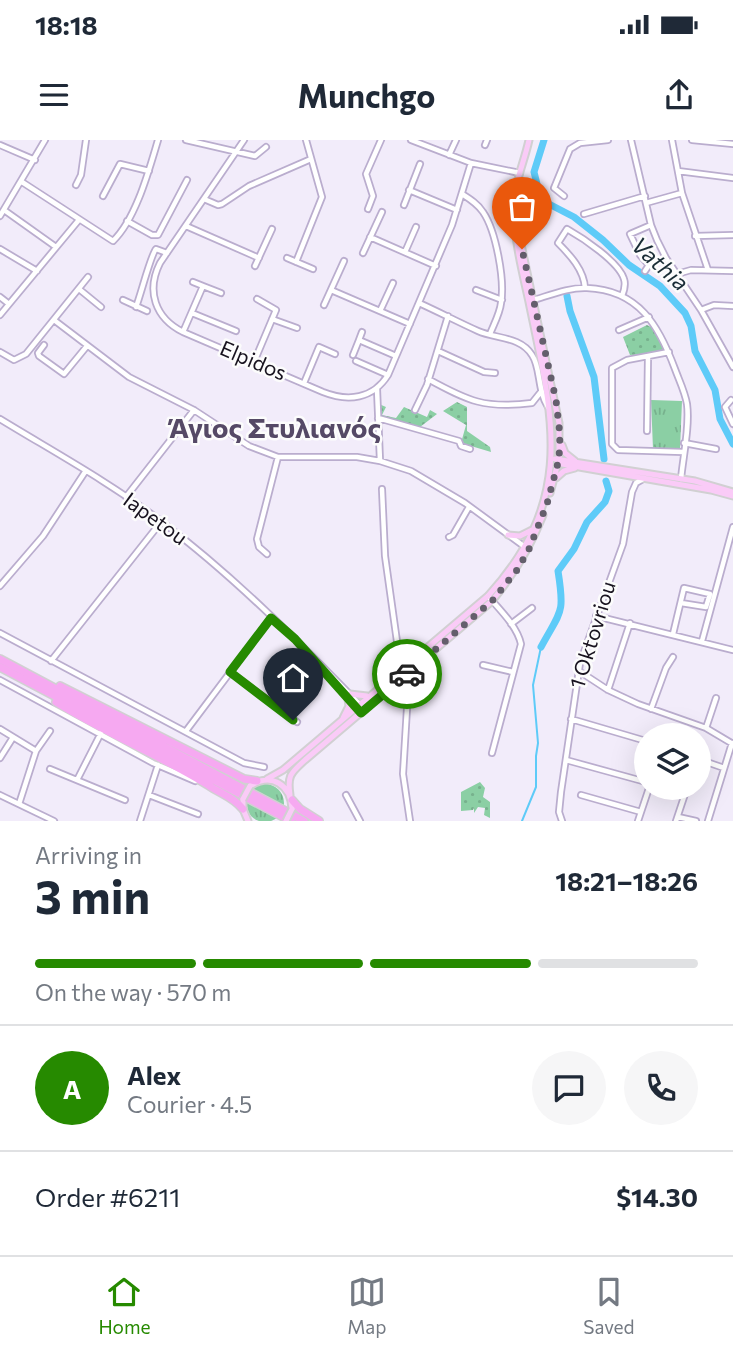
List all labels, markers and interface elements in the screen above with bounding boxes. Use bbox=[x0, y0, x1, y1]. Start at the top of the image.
text: 18:18 bbox=[35, 9, 98, 40]
text: Munchgo bbox=[298, 75, 435, 115]
icon: menu bbox=[35, 76, 73, 114]
icon: share bbox=[660, 76, 698, 114]
pin bbox=[492, 177, 552, 249]
icon: bag bbox=[503, 188, 541, 226]
water label: Vathia bbox=[626, 230, 695, 296]
street label: Elpidos bbox=[217, 335, 291, 385]
district label: Άγιος Στυλιανός bbox=[167, 410, 381, 444]
street label: Iapetou bbox=[119, 486, 193, 549]
street label: 1 Oktovriou bbox=[563, 578, 620, 691]
courier bbox=[372, 639, 442, 709]
pin bbox=[263, 648, 323, 720]
icon: car bbox=[388, 655, 426, 693]
icon: home bbox=[274, 659, 312, 697]
map controls bbox=[634, 723, 711, 800]
button: layers bbox=[634, 723, 711, 800]
text: Arriving in bbox=[35, 841, 142, 869]
text: 18:21–18:26 bbox=[555, 865, 698, 896]
text: 3 min bbox=[35, 867, 150, 923]
text: On the way · 570 m bbox=[35, 978, 231, 1006]
button: chat bbox=[532, 1051, 606, 1125]
button: phone bbox=[624, 1051, 698, 1125]
text: Alex bbox=[127, 1059, 181, 1090]
text: A bbox=[63, 1073, 81, 1104]
text: Courier · 4.5 bbox=[127, 1090, 252, 1118]
text: Order #6211 bbox=[35, 1181, 180, 1212]
text: $14.30 bbox=[616, 1181, 698, 1212]
tab: Home bbox=[98, 1273, 151, 1338]
tab: Map bbox=[347, 1273, 387, 1338]
tab: Saved bbox=[583, 1273, 635, 1338]

